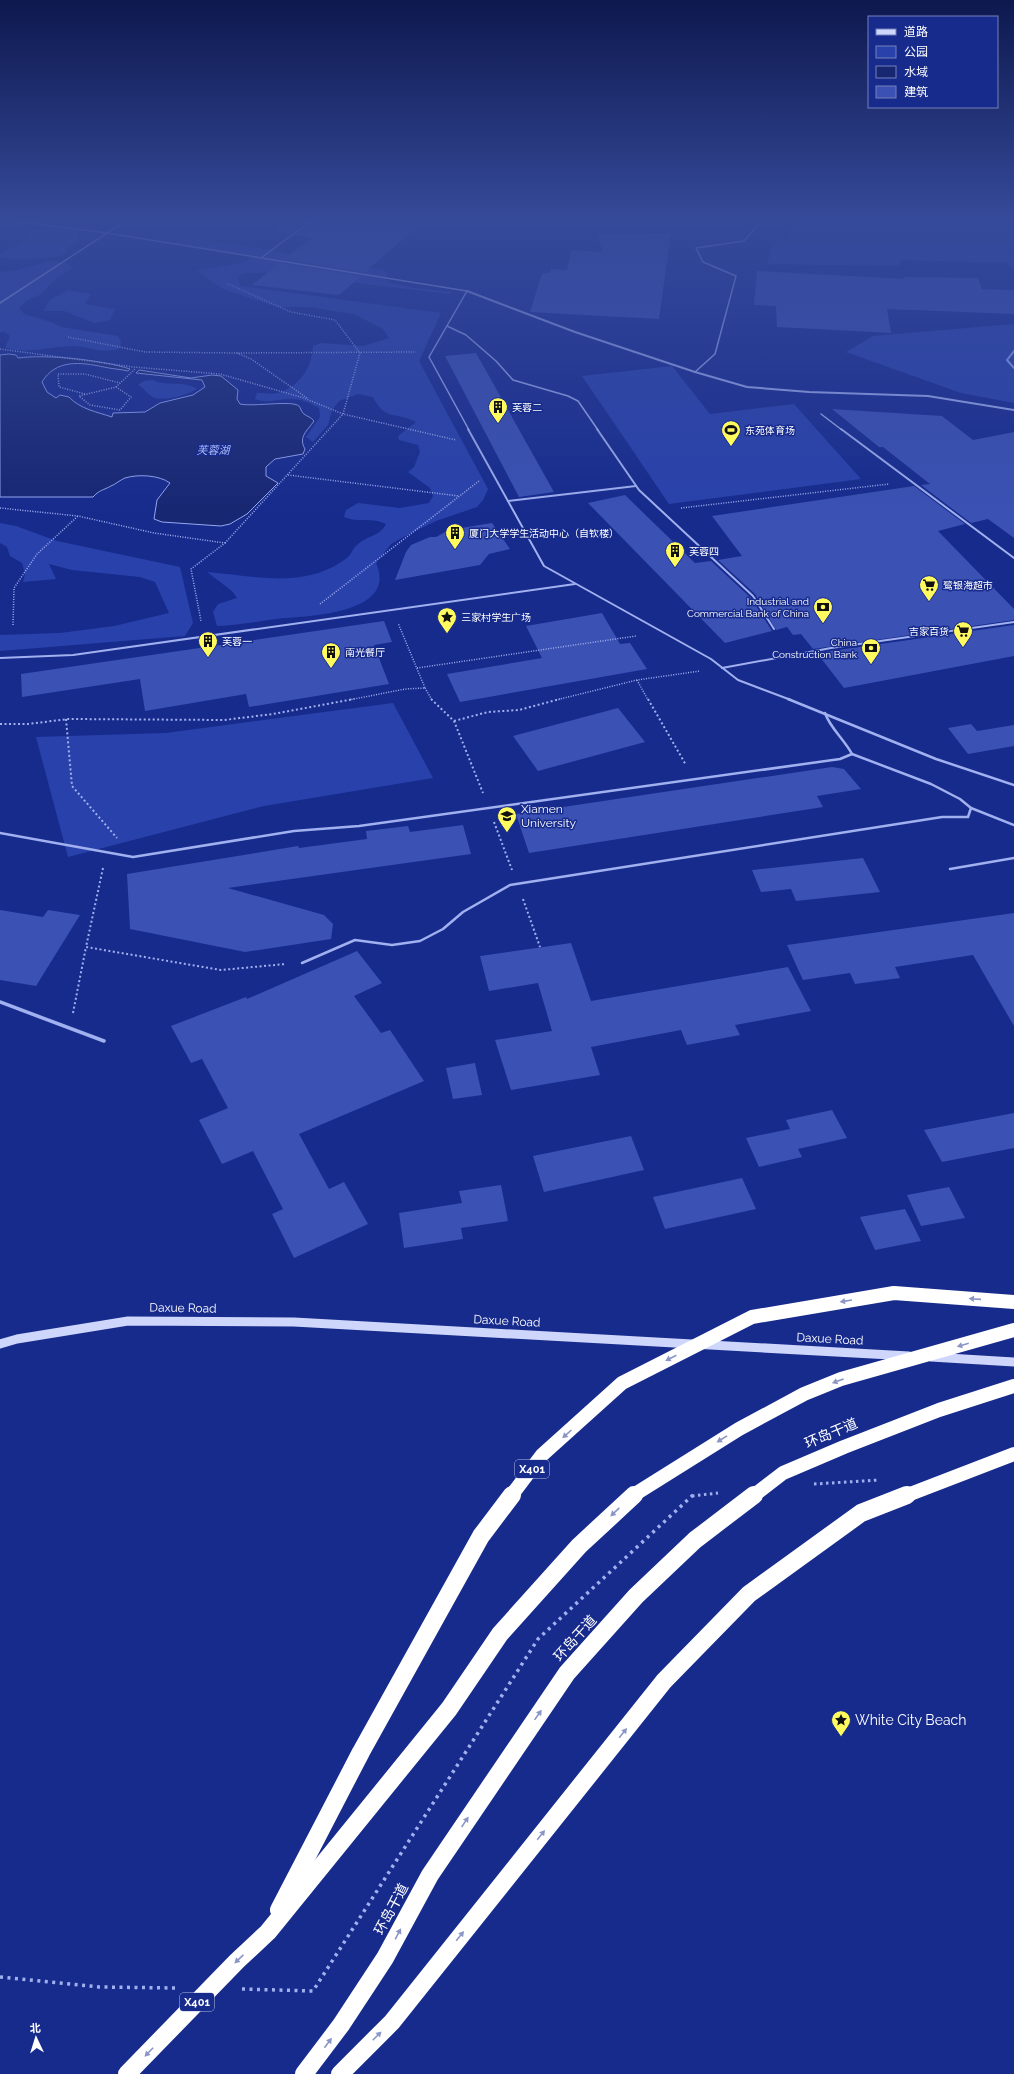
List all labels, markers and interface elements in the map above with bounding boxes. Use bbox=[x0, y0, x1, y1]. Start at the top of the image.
legend bbox=[868, 16, 998, 108]
text: 道路 bbox=[904, 25, 928, 39]
text: 公园 bbox=[904, 45, 928, 59]
text: 水域 bbox=[904, 65, 928, 79]
text: 建筑 bbox=[904, 85, 928, 99]
building icon: 芙蓉二 bbox=[487, 396, 509, 424]
place label: 芙蓉二 bbox=[512, 402, 542, 413]
sports icon: 东苑体育场 bbox=[720, 419, 742, 447]
place label: 东苑体育场 bbox=[745, 425, 795, 436]
water label: 芙蓉湖 bbox=[197, 444, 231, 457]
building icon: 厦门大学学生活动中心（自钦楼） bbox=[444, 522, 466, 550]
place label: 厦门大学学生活动中心（自钦楼） bbox=[469, 528, 619, 539]
building icon: 芙蓉四 bbox=[664, 540, 686, 568]
place label: 芙蓉四 bbox=[689, 546, 719, 557]
supermarket icon: 鹭银海超市 bbox=[918, 574, 940, 602]
place label: 鹭银海超市 bbox=[943, 580, 993, 591]
place label: Industrial and Commercial Bank of China bbox=[687, 596, 809, 619]
bank icon: Industrial and Commercial Bank of China bbox=[812, 596, 834, 624]
place icon: 三家村学生广场 bbox=[436, 606, 458, 634]
place label: 三家村学生广场 bbox=[461, 612, 531, 623]
supermarket icon: 吉家百货 bbox=[952, 620, 974, 648]
place label: 吉家百货 bbox=[909, 626, 949, 637]
building icon: 芙蓉一 bbox=[197, 630, 219, 658]
place label: 芙蓉一 bbox=[222, 636, 252, 647]
place label: China Construction Bank bbox=[772, 637, 858, 660]
bank icon: China Construction Bank bbox=[860, 637, 882, 665]
building icon: 南光餐厅 bbox=[320, 641, 342, 669]
place label: 南光餐厅 bbox=[345, 647, 385, 658]
place label: Xiamen University bbox=[521, 802, 576, 830]
school or university icon: Xiamen University bbox=[496, 805, 518, 833]
one-way arrow bbox=[969, 1296, 981, 1303]
one-way arrow bbox=[840, 1298, 852, 1304]
street label: Daxue Road bbox=[149, 1300, 217, 1316]
street label: Daxue Road bbox=[473, 1312, 541, 1330]
street label: Daxue Road bbox=[796, 1330, 864, 1348]
one-way arrow bbox=[957, 1342, 969, 1348]
one-way arrow bbox=[665, 1355, 677, 1362]
one-way arrow bbox=[832, 1378, 844, 1384]
street label: 环岛干道 bbox=[802, 1415, 860, 1451]
one-way arrow bbox=[561, 1429, 572, 1438]
one-way arrow bbox=[717, 1436, 728, 1443]
road number: X401 bbox=[515, 1460, 549, 1478]
one-way arrow bbox=[610, 1507, 620, 1517]
street label: 环岛干道 bbox=[550, 1612, 600, 1664]
one-way arrow bbox=[534, 1709, 542, 1720]
place icon: White City Beach bbox=[830, 1709, 852, 1737]
place label: White City Beach bbox=[855, 1712, 966, 1728]
one-way arrow bbox=[618, 1728, 627, 1739]
one-way arrow bbox=[461, 1817, 469, 1827]
one-way arrow bbox=[537, 1829, 546, 1840]
street label: 环岛干道 bbox=[371, 1881, 411, 1937]
one-way arrow bbox=[395, 1928, 401, 1939]
one-way arrow bbox=[456, 1931, 465, 1942]
one-way arrow bbox=[234, 1954, 244, 1963]
road number: X401 bbox=[180, 1993, 214, 2011]
north arrow bbox=[16, 2018, 56, 2058]
text: 北 bbox=[29, 2022, 41, 2035]
one-way arrow bbox=[373, 2031, 382, 2041]
one-way arrow bbox=[324, 2037, 332, 2048]
one-way arrow bbox=[144, 2047, 153, 2057]

